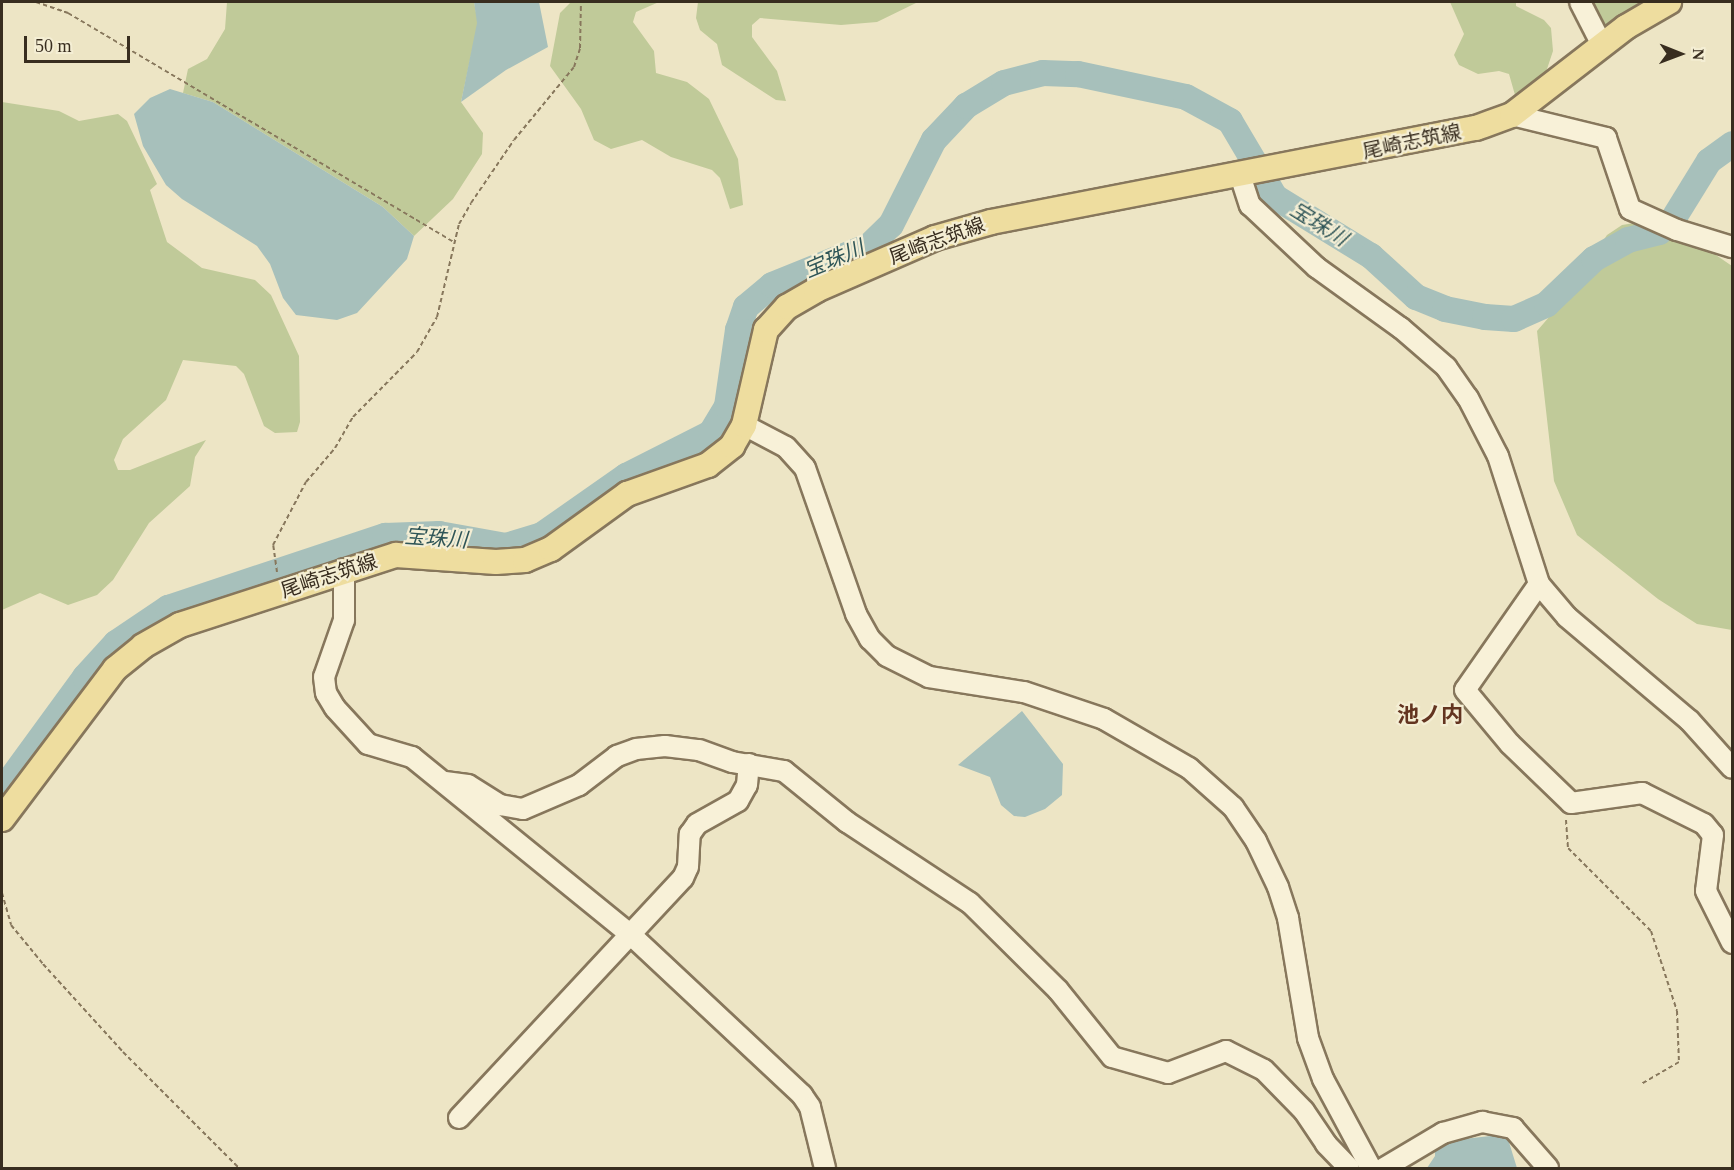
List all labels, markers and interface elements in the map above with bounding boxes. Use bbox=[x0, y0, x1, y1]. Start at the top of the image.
scale bar bbox=[27, 24, 134, 62]
north arrow bbox=[1650, 24, 1710, 84]
text: 50 m bbox=[35, 36, 72, 56]
text: N bbox=[1690, 48, 1707, 60]
street label: 尾崎志筑線 bbox=[1361, 120, 1463, 164]
water label: 宝珠川 bbox=[1286, 197, 1352, 251]
street label: 尾崎志筑線 bbox=[886, 213, 988, 269]
water label: 宝珠川 bbox=[800, 235, 868, 283]
water label: 宝珠川 bbox=[404, 523, 468, 553]
street label: 尾崎志筑線 bbox=[278, 549, 380, 603]
district label: 池ノ内 bbox=[1397, 702, 1463, 728]

